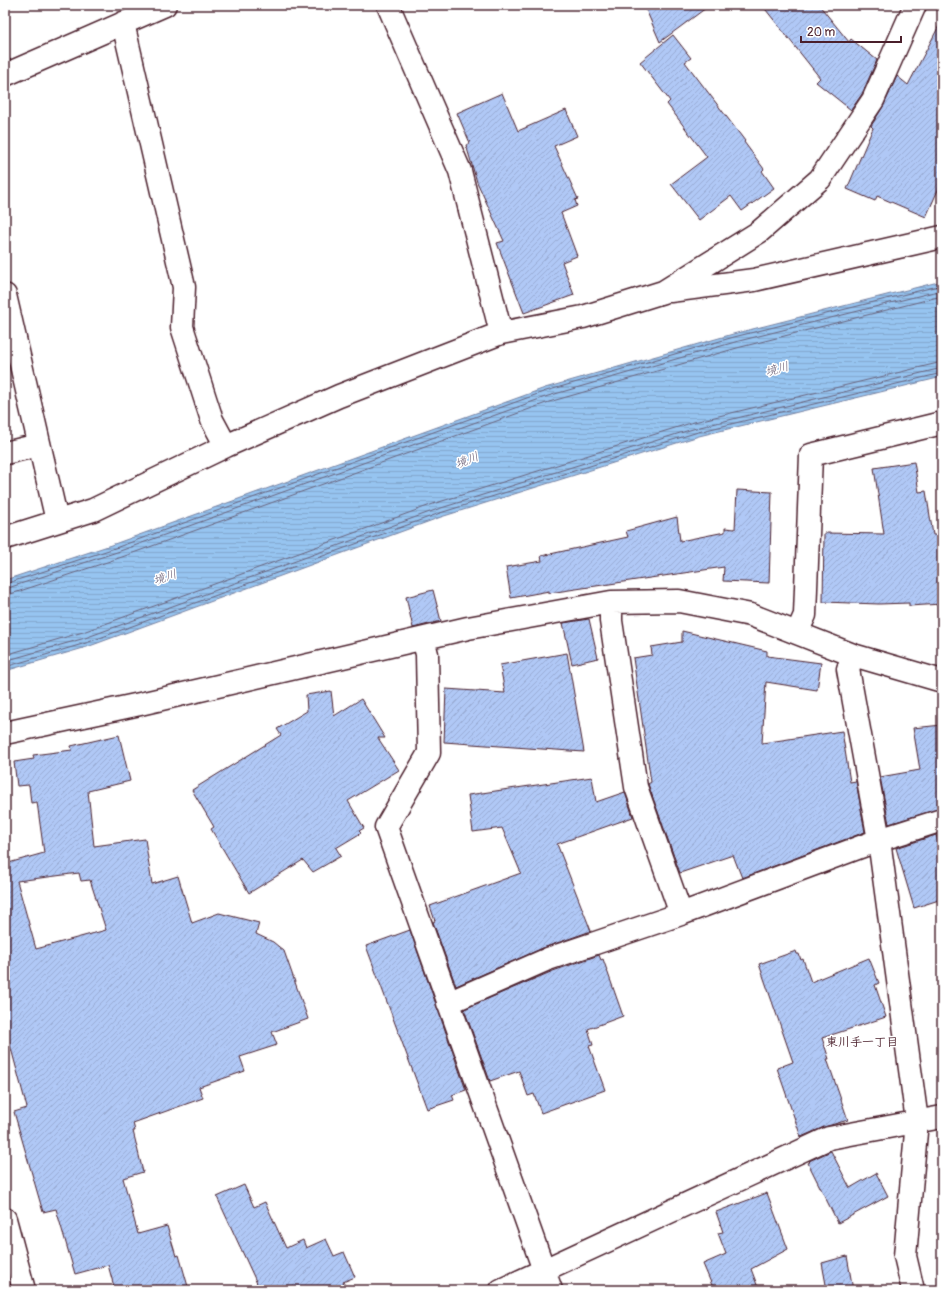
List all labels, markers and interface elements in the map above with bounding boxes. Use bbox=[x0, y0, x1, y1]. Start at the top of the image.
scale bar bbox=[801, 18, 901, 44]
text: 20 m bbox=[807, 25, 836, 40]
water label: 境川 bbox=[764, 359, 791, 380]
water label: 境川 bbox=[453, 449, 481, 472]
water label: 境川 bbox=[151, 566, 179, 588]
district label: 東川手一丁目 bbox=[826, 1035, 898, 1050]

